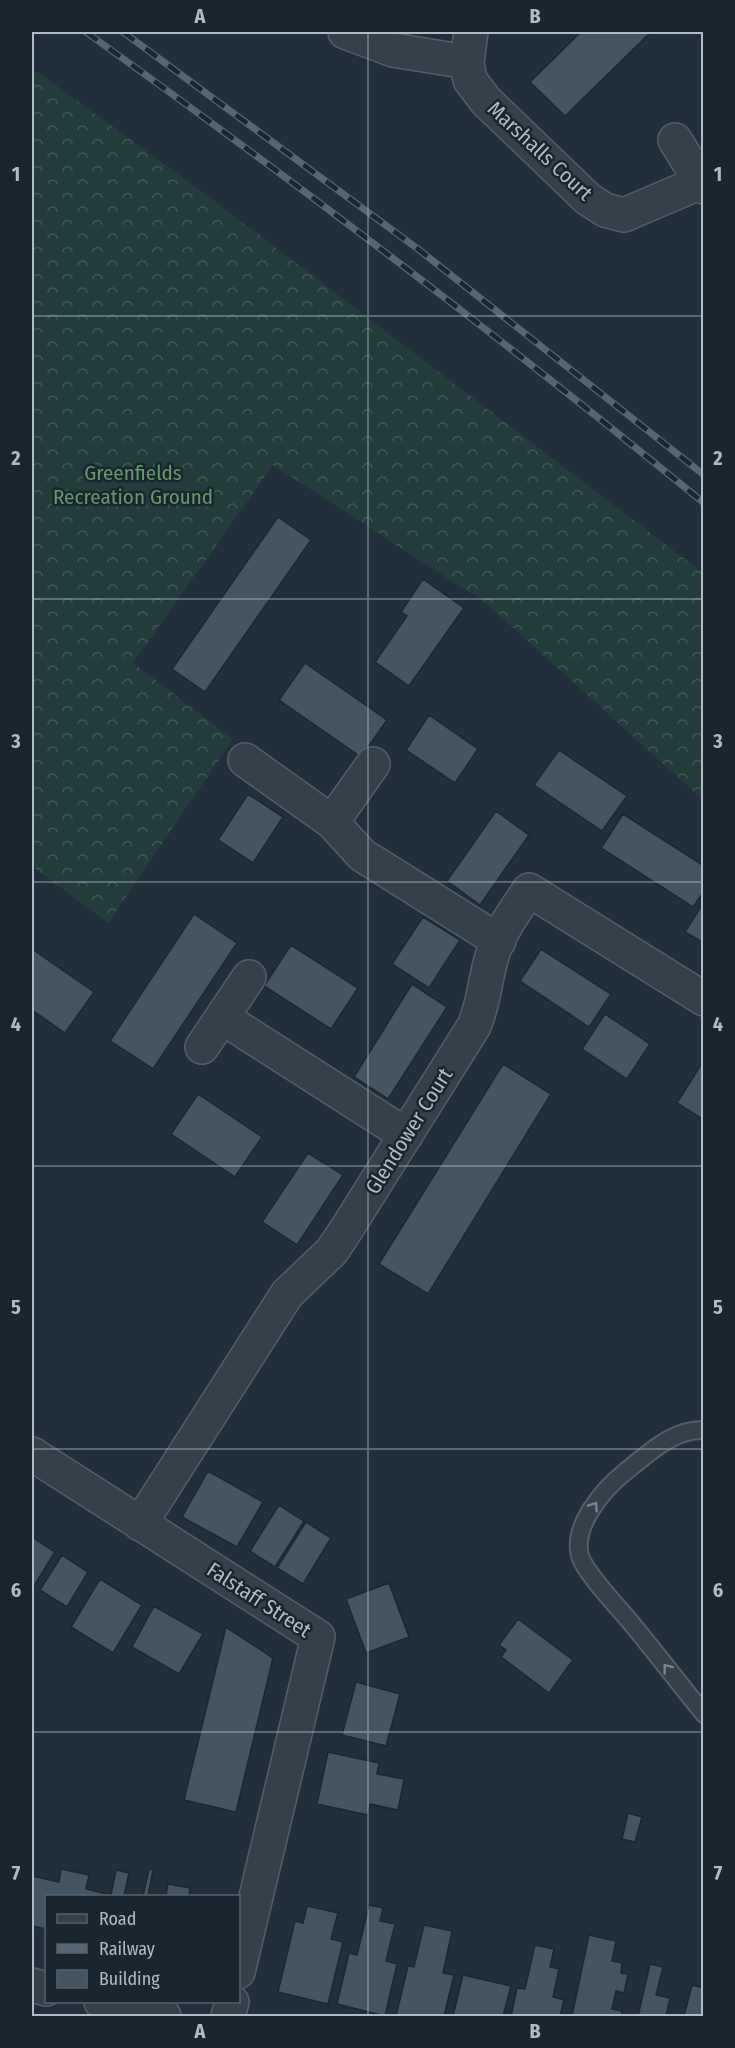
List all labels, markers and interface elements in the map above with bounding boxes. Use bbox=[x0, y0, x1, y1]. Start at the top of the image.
text: A bbox=[194, 4, 207, 28]
text: B bbox=[529, 4, 541, 28]
street label: Marshalls Court bbox=[482, 96, 598, 206]
text: 1 bbox=[12, 162, 20, 186]
text: 1 bbox=[714, 162, 722, 186]
text: 2 bbox=[10, 446, 21, 470]
text: 2 bbox=[712, 446, 723, 470]
park label: Greenfields Recreation Ground bbox=[53, 460, 213, 510]
text: 3 bbox=[10, 729, 21, 753]
text: 3 bbox=[712, 729, 723, 753]
text: 4 bbox=[11, 1012, 21, 1036]
text: 4 bbox=[713, 1012, 723, 1036]
street label: Glendower Court bbox=[360, 1063, 458, 1199]
text: 5 bbox=[11, 1295, 21, 1319]
text: 5 bbox=[713, 1295, 723, 1319]
one-way arrow bbox=[587, 1502, 598, 1513]
street label: Falstaff Street bbox=[202, 1557, 316, 1643]
text: 6 bbox=[11, 1578, 21, 1602]
text: 6 bbox=[713, 1578, 723, 1602]
one-way arrow bbox=[664, 1664, 675, 1675]
text: 7 bbox=[12, 1861, 21, 1885]
text: 7 bbox=[714, 1861, 723, 1885]
legend bbox=[45, 1895, 240, 2003]
text: Road bbox=[99, 1908, 136, 1930]
text: Railway bbox=[99, 1938, 155, 1960]
text: Building bbox=[99, 1968, 160, 1990]
text: A bbox=[194, 2019, 207, 2043]
text: B bbox=[529, 2019, 541, 2043]

